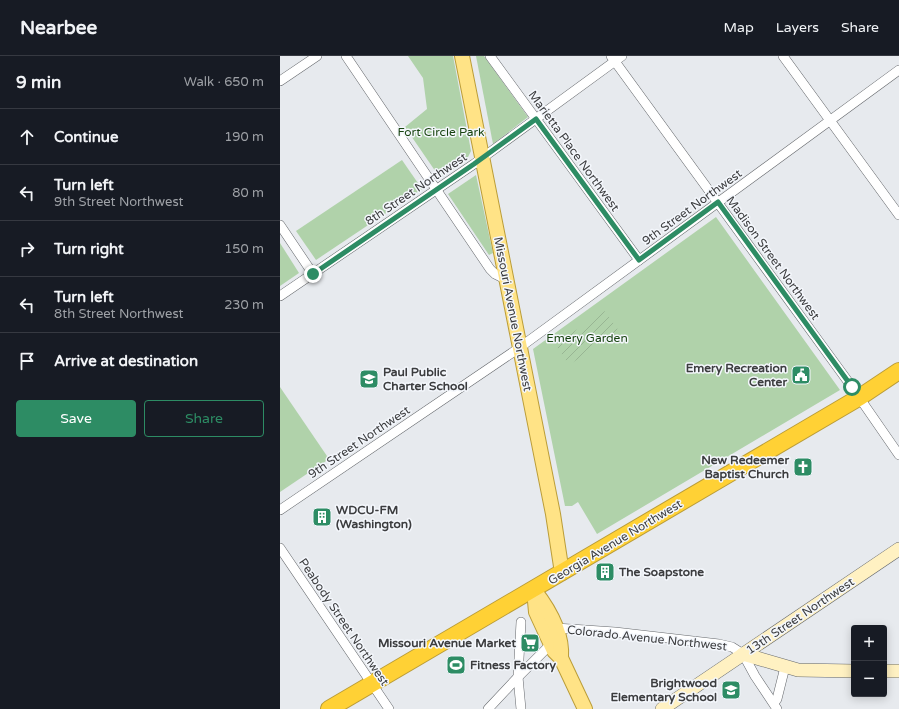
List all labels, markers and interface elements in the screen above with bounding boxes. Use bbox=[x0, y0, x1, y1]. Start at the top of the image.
text: Nearbee bbox=[20, 17, 97, 39]
text: Map bbox=[724, 19, 754, 36]
text: Layers bbox=[776, 19, 819, 36]
text: Share bbox=[841, 19, 879, 36]
text: 9 min bbox=[16, 72, 61, 93]
text: Walk · 650 m bbox=[184, 74, 264, 90]
street label: Marietta Place Northwest bbox=[526, 88, 623, 214]
park label: Fort Circle Park bbox=[397, 125, 485, 139]
icon: ahead bbox=[16, 126, 38, 148]
text: Continue bbox=[54, 128, 118, 146]
text: 190 m bbox=[224, 129, 264, 145]
street label: 8th Street Northwest bbox=[362, 150, 470, 228]
street label: 9th Street Northwest bbox=[639, 166, 745, 248]
text: Turn left bbox=[54, 176, 114, 194]
icon: left bbox=[16, 182, 38, 204]
text: 80 m bbox=[232, 185, 264, 201]
street label: Madison Street Northwest bbox=[723, 193, 823, 323]
text: 9th Street Northwest bbox=[54, 194, 184, 210]
street label: Missouri Avenue Northwest bbox=[491, 236, 535, 393]
icon: right bbox=[16, 238, 38, 260]
text: Turn right bbox=[54, 240, 124, 258]
text: 150 m bbox=[224, 241, 264, 257]
route end bbox=[304, 265, 322, 283]
text: Turn left bbox=[54, 288, 114, 306]
icon: left bbox=[16, 294, 38, 316]
text: 230 m bbox=[224, 297, 264, 313]
text: 8th Street Northwest bbox=[54, 306, 184, 322]
park label: Emery Garden bbox=[546, 331, 628, 345]
icon: arrive bbox=[16, 350, 38, 372]
text: Arrive at destination bbox=[54, 352, 198, 370]
place label: Emery Recreation Center bbox=[686, 361, 787, 389]
public building icon: Emery Recreation Center bbox=[790, 364, 812, 386]
place label: Paul Public Charter School bbox=[383, 365, 468, 393]
school or university icon: Paul Public Charter School bbox=[358, 368, 380, 390]
route start bbox=[843, 378, 861, 396]
button: Save bbox=[16, 400, 136, 437]
button: Share bbox=[144, 400, 264, 437]
street label: 9th Street Northwest bbox=[305, 403, 413, 481]
place label: New Redeemer Baptist Church bbox=[701, 453, 789, 482]
church icon: New Redeemer Baptist Church bbox=[792, 456, 814, 478]
street label: Georgia Avenue Northwest bbox=[546, 496, 685, 588]
place label: WDCU-FM (Washington) bbox=[336, 503, 412, 532]
building icon: WDCU-FM (Washington) bbox=[311, 506, 333, 528]
street label: Peabody Street Northwest bbox=[296, 556, 392, 689]
building icon: The Soapstone bbox=[594, 561, 616, 583]
place label: The Soapstone bbox=[618, 565, 704, 580]
street label: 13th Street Northwest bbox=[743, 574, 857, 657]
street label: Colorado Avenue Northwest bbox=[566, 623, 728, 653]
map controls bbox=[851, 625, 887, 697]
button: + bbox=[851, 625, 887, 661]
supermarket icon: Missouri Avenue Market bbox=[519, 632, 541, 654]
place label: Missouri Avenue Market bbox=[378, 636, 516, 650]
sports icon: Fitness Factory bbox=[445, 654, 467, 676]
place label: Fitness Factory bbox=[470, 658, 556, 673]
button: − bbox=[851, 661, 887, 697]
place label: Brightwood Elementary School bbox=[610, 676, 717, 705]
school or university icon: Brightwood Elementary School bbox=[720, 679, 742, 701]

